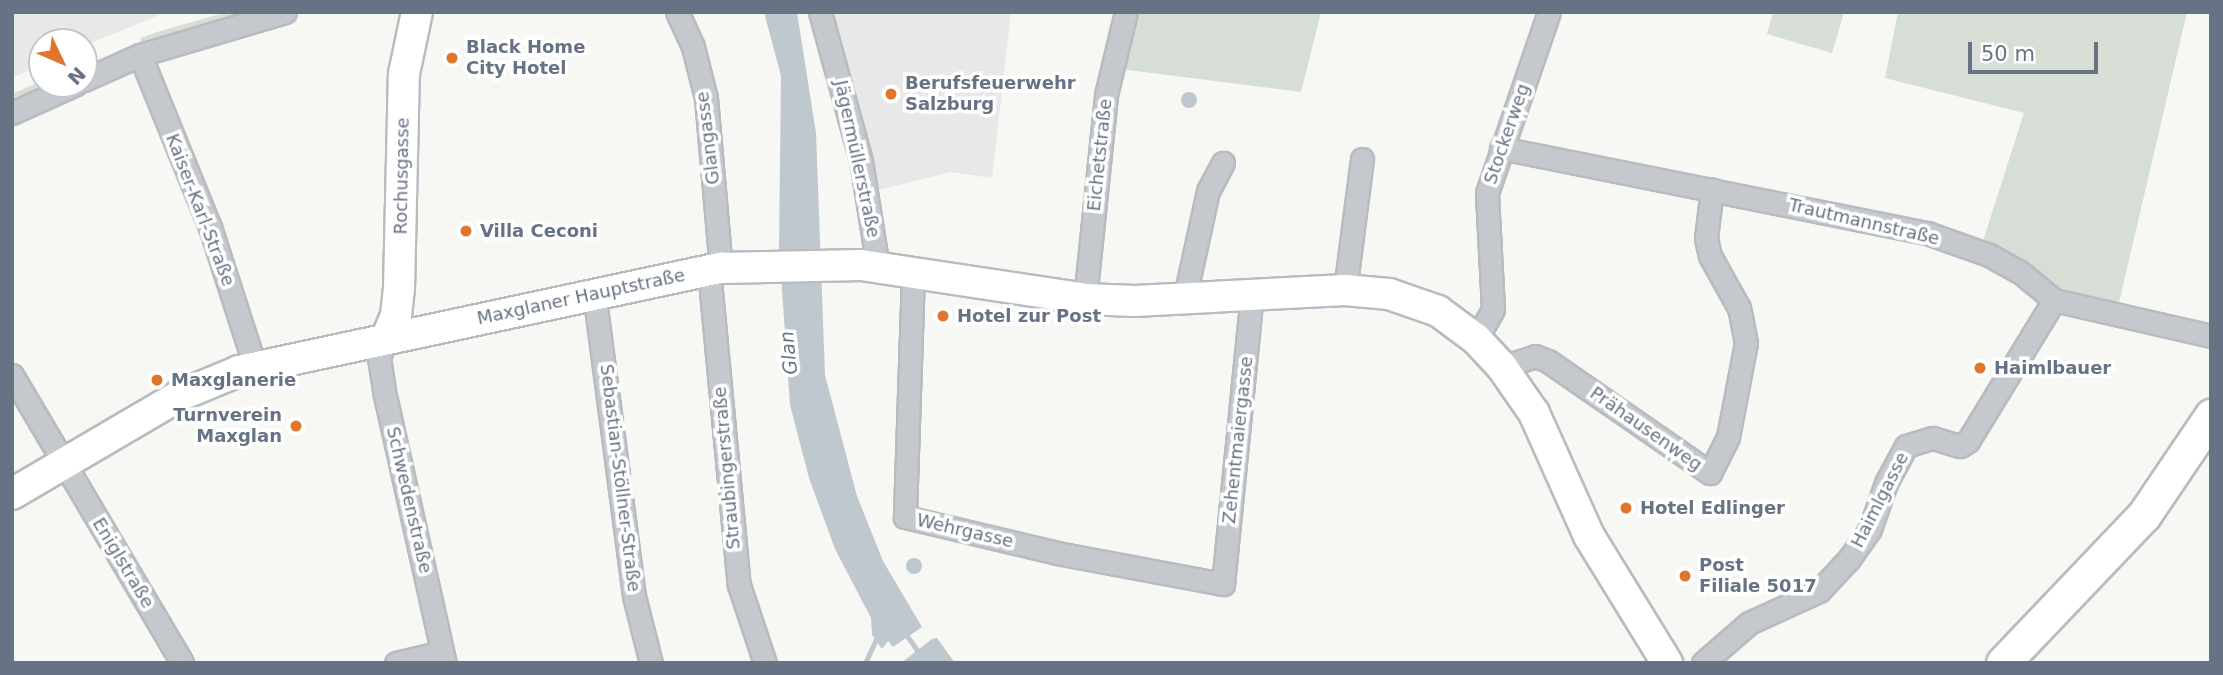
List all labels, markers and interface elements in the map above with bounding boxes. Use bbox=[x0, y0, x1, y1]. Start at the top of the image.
north arrow bbox=[28, 28, 98, 98]
scale bar bbox=[1971, 28, 2100, 72]
place label: Black Home City Hotel bbox=[466, 37, 585, 80]
text: 50 m bbox=[1981, 42, 2035, 66]
marker: Black Home City Hotel bbox=[444, 50, 460, 66]
text: N bbox=[63, 63, 90, 90]
place label: Berufsfeuerwehr Salzburg bbox=[905, 73, 1076, 116]
street label: Jägermüllerstraße bbox=[830, 78, 884, 240]
street label: Stockerweg bbox=[1480, 81, 1534, 187]
marker: Berufsfeuerwehr Salzburg bbox=[883, 86, 899, 102]
street label: Glangasse bbox=[692, 90, 724, 186]
street label: Eichetstraße bbox=[1083, 98, 1117, 212]
street label: Rochusgasse bbox=[390, 117, 414, 235]
street label: Kaiser-Karl-Straße bbox=[161, 131, 239, 289]
street label: Trautmannstraße bbox=[1787, 194, 1941, 250]
place label: Villa Ceconi bbox=[480, 220, 598, 242]
marker: Villa Ceconi bbox=[458, 223, 474, 239]
street label: Maxglaner Hauptstraße bbox=[475, 264, 687, 330]
place label: Hotel zur Post bbox=[957, 305, 1101, 327]
marker: Hotel zur Post bbox=[935, 308, 951, 324]
water label: Glan bbox=[775, 330, 803, 376]
street label: Zehentmaiergasse bbox=[1218, 355, 1258, 525]
place label: Haimlbauer bbox=[1994, 357, 2111, 379]
marker: Haimlbauer bbox=[1972, 360, 1988, 376]
street label: Sebastian-Stöllner-Straße bbox=[595, 363, 645, 593]
place label: Maxglanerie bbox=[171, 369, 296, 391]
marker: Maxglanerie bbox=[149, 372, 165, 388]
street label: Prähausenweg bbox=[1586, 382, 1706, 476]
street label: Straubingerstraße bbox=[709, 386, 745, 550]
place label: Turnverein Maxglan bbox=[173, 405, 282, 448]
marker: Turnverein Maxglan bbox=[288, 418, 304, 434]
street label: Schwedenstraße bbox=[382, 425, 436, 575]
street label: Haimlgasse bbox=[1847, 449, 1913, 551]
place label: Hotel Edlinger bbox=[1640, 497, 1785, 519]
marker: Hotel Edlinger bbox=[1618, 500, 1634, 516]
street label: Wehrgasse bbox=[915, 509, 1015, 553]
street label: Eniglstraße bbox=[88, 514, 158, 612]
place label: Post Filiale 5017 bbox=[1699, 555, 1817, 598]
marker: Post Filiale 5017 bbox=[1677, 568, 1693, 584]

